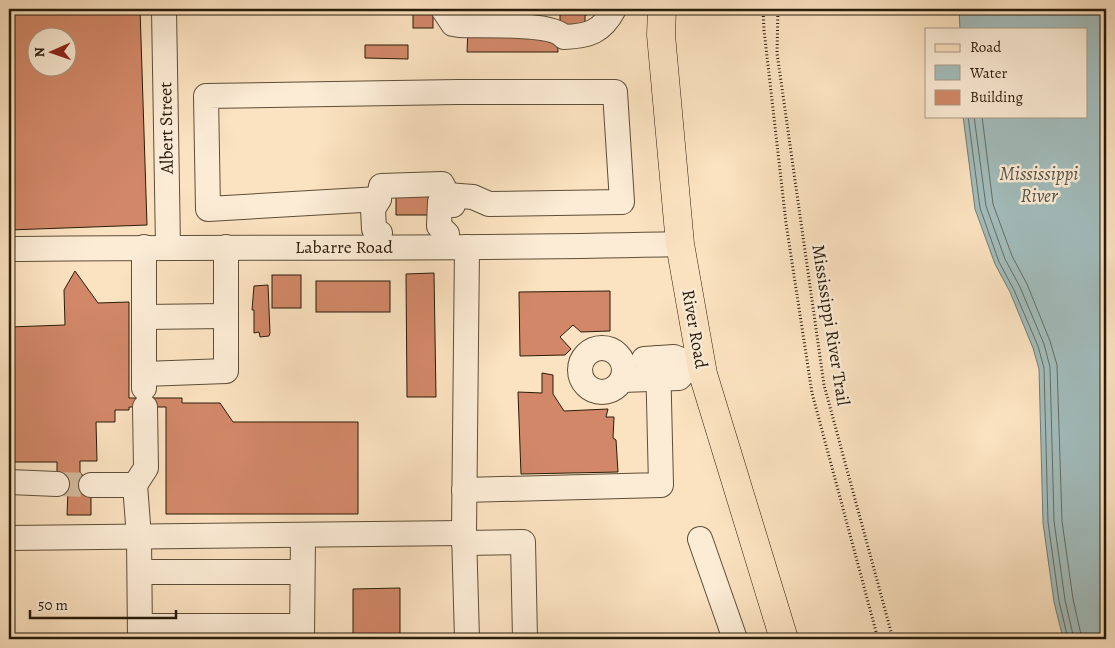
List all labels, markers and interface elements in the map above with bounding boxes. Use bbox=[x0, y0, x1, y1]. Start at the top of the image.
north arrow bbox=[28, 28, 78, 78]
legend bbox=[925, 28, 1088, 118]
text: Road bbox=[970, 37, 1002, 57]
text: N bbox=[30, 47, 49, 58]
text: Water bbox=[969, 63, 1007, 83]
street label: Albert Street bbox=[153, 82, 179, 175]
text: Building bbox=[970, 87, 1023, 107]
water label: Mississippi River bbox=[1000, 161, 1078, 209]
street label: Labarre Road bbox=[295, 235, 393, 259]
street label: Mississippi River Trail bbox=[806, 243, 856, 408]
street label: River Road bbox=[676, 288, 714, 371]
scale bar bbox=[30, 588, 176, 620]
text: 50 m bbox=[38, 595, 68, 615]

